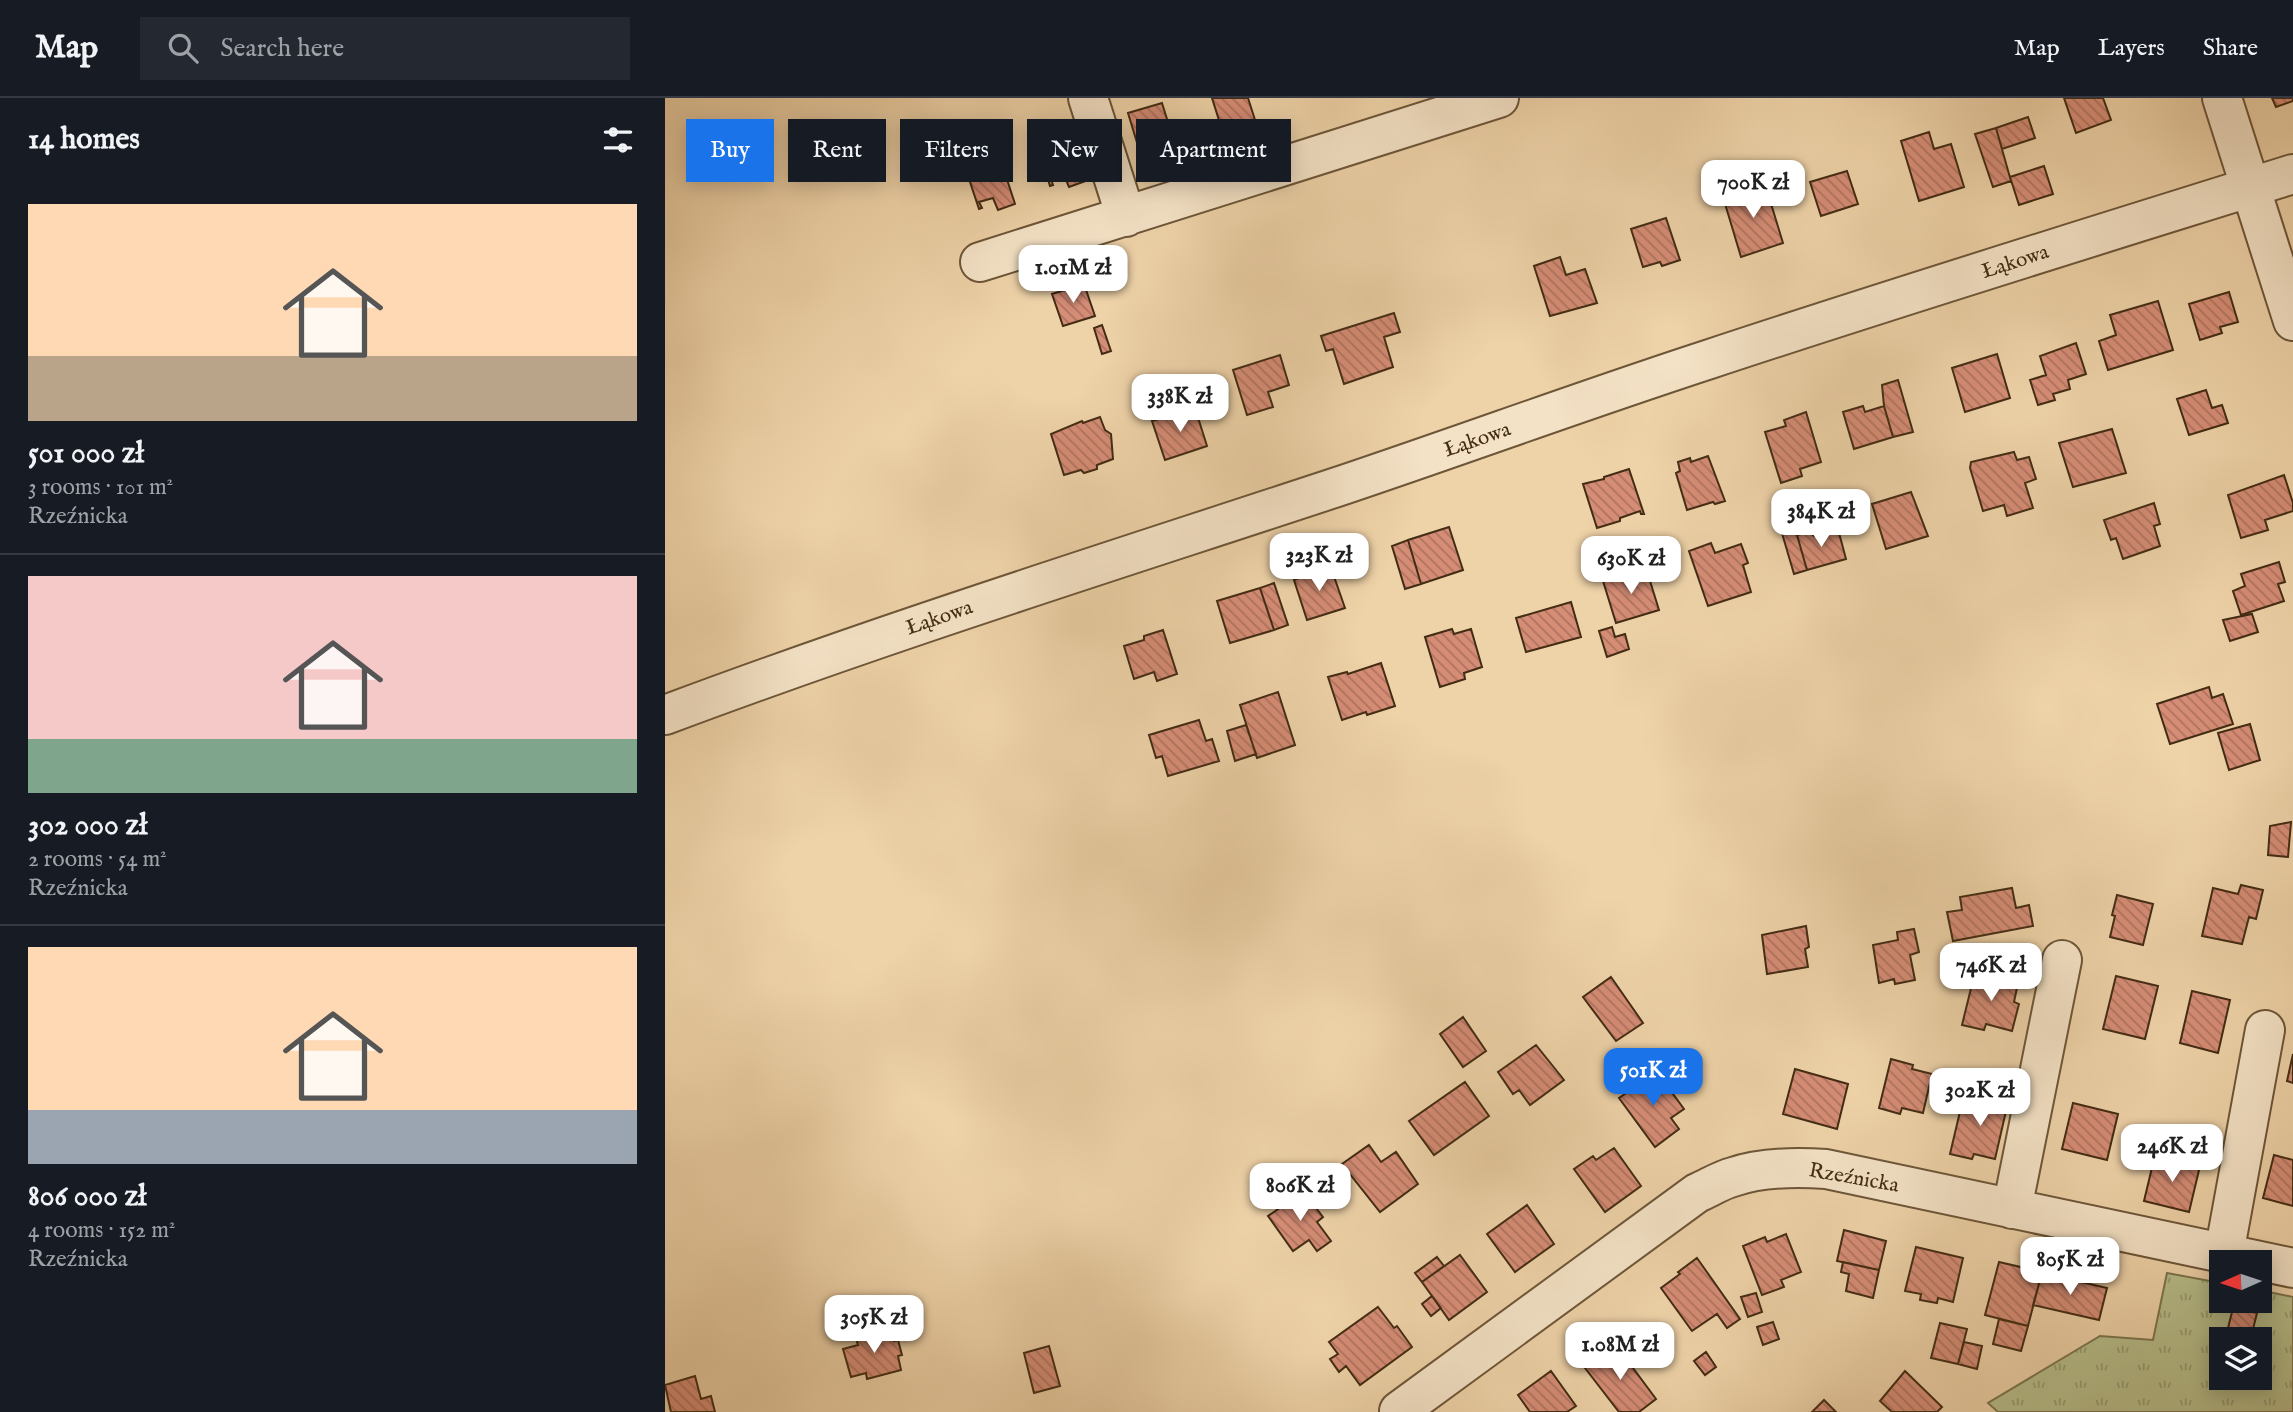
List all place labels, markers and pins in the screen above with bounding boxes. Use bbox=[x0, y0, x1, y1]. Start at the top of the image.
pin: 700K zł bbox=[1688, 160, 1818, 220]
pin: 1.01M zł bbox=[1001, 246, 1145, 305]
pin: 338K zł bbox=[1115, 374, 1245, 434]
pin: 384K zł bbox=[1756, 490, 1886, 549]
pin: 323K zł bbox=[1254, 533, 1384, 593]
pin: 630K zł bbox=[1566, 536, 1696, 596]
pin: 746K zł bbox=[1926, 944, 2056, 1003]
pin: 501K zł bbox=[1588, 1048, 1718, 1108]
pin: 302K zł bbox=[1915, 1068, 2045, 1128]
pin: 246K zł bbox=[2107, 1124, 2237, 1184]
pin: 806K zł bbox=[1235, 1164, 1365, 1223]
pin: 805K zł bbox=[2005, 1238, 2135, 1297]
pin: 305K zł bbox=[809, 1296, 939, 1355]
pin: 1.08M zł bbox=[1548, 1322, 1692, 1382]

